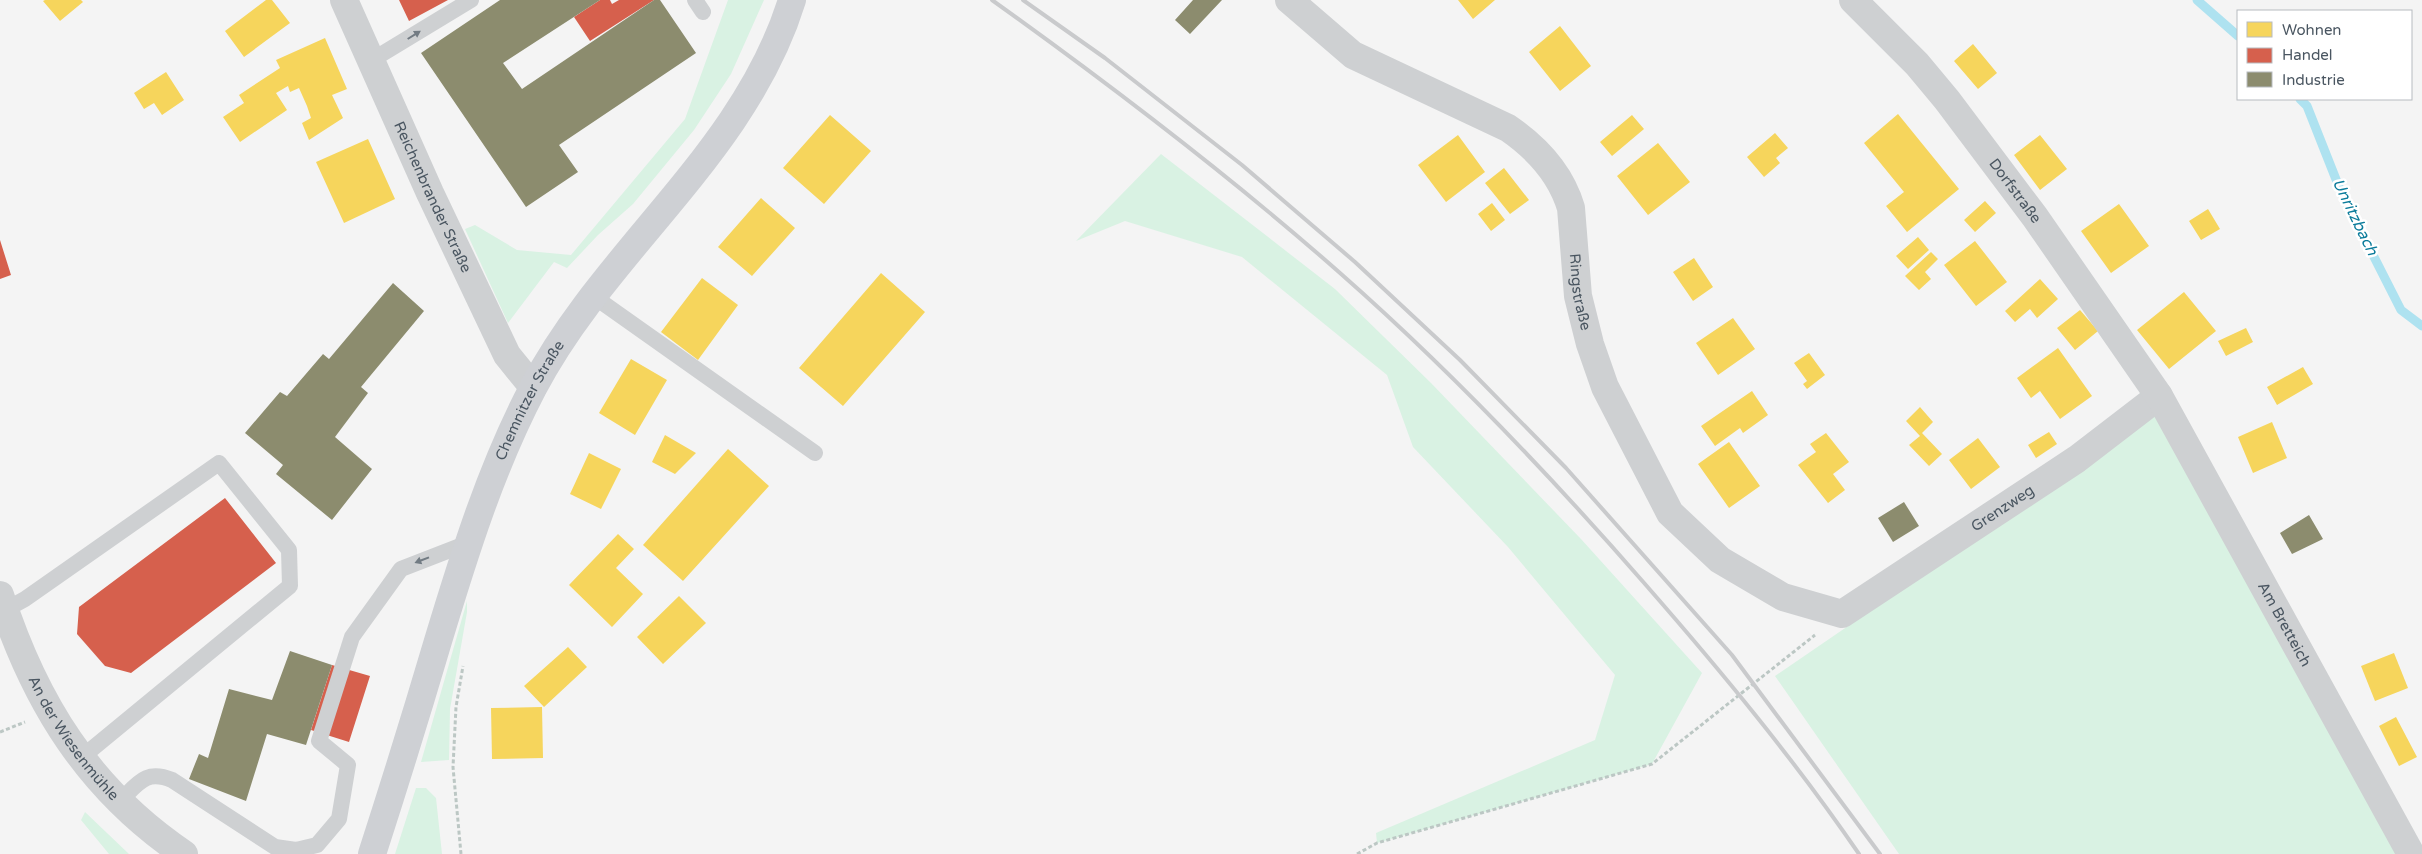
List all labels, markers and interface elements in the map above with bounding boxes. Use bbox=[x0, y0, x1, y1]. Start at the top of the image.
legend bbox=[2237, 10, 2412, 100]
text: Wohnen bbox=[2282, 21, 2342, 39]
one-way arrow bbox=[407, 30, 420, 39]
text: Handel bbox=[2282, 46, 2333, 64]
text: Industrie bbox=[2282, 71, 2345, 89]
street label: Reichenbrander Straße bbox=[390, 118, 475, 275]
street label: Dorfstraße bbox=[1985, 155, 2045, 227]
water label: Unritzbach bbox=[2328, 175, 2383, 260]
street label: Ringstraße bbox=[1566, 253, 1595, 332]
street label: Chemnitzer Straße bbox=[491, 337, 568, 463]
street label: Grenzweg bbox=[1968, 481, 2037, 535]
one-way arrow bbox=[414, 556, 429, 564]
street label: Am Bretteich bbox=[2254, 579, 2315, 670]
street label: An der Wiesenmühle bbox=[24, 673, 123, 804]

